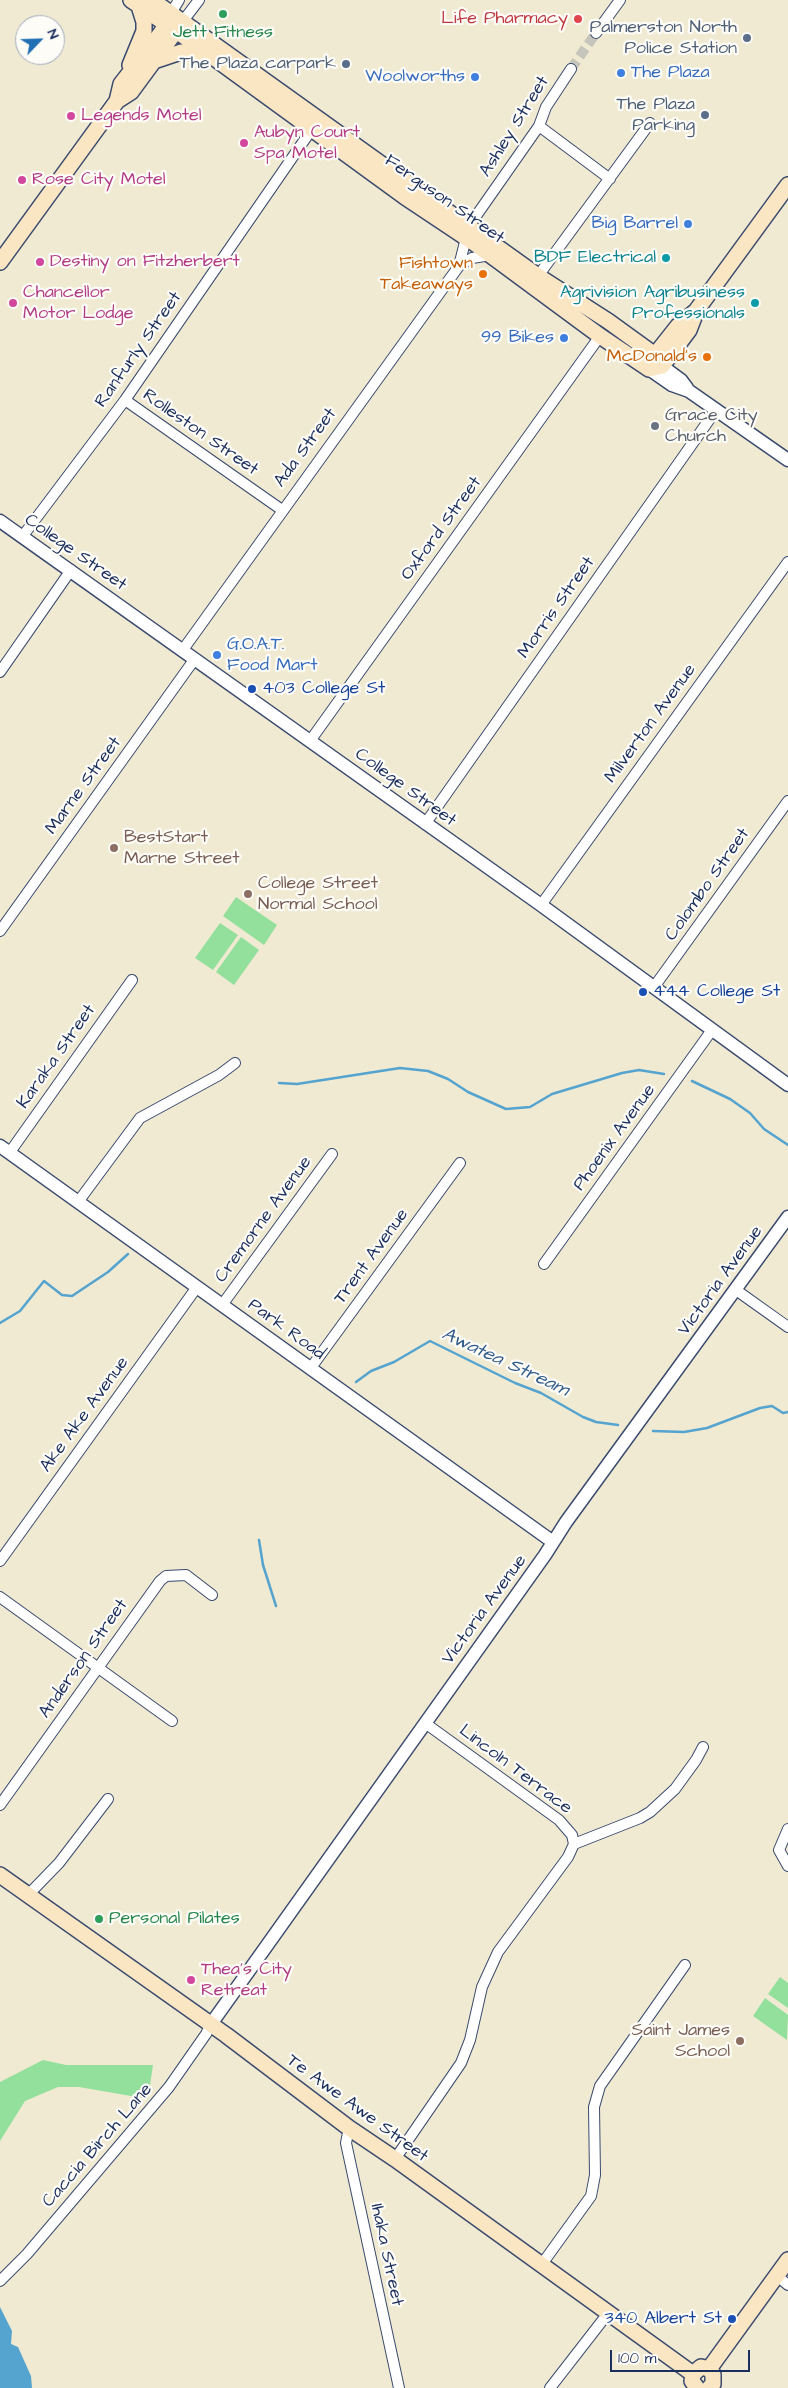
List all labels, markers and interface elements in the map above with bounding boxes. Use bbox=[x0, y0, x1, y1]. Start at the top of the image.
marker: Jett Fitness bbox=[217, 8, 229, 20]
place label: Life Pharmacy bbox=[441, 8, 568, 30]
marker: Life Pharmacy bbox=[572, 13, 584, 25]
north arrow bbox=[15, 15, 65, 65]
place label: Palmerston North Police Station bbox=[590, 17, 737, 59]
place label: Jett Fitness bbox=[173, 22, 273, 44]
text: N bbox=[42, 26, 64, 42]
marker: Palmerston North Police Station bbox=[741, 32, 753, 44]
place label: The Plaza carpark bbox=[180, 53, 336, 75]
marker: The Plaza carpark bbox=[340, 58, 352, 70]
place label: The Plaza bbox=[631, 62, 710, 84]
place label: Woolworths bbox=[365, 66, 465, 88]
marker: The Plaza bbox=[615, 67, 627, 79]
marker: Woolworths bbox=[469, 71, 481, 83]
street label: Ashley Street bbox=[475, 73, 555, 181]
place label: The Plaza Parking bbox=[616, 94, 695, 136]
place label: Legends Motel bbox=[81, 105, 202, 127]
marker: The Plaza Parking bbox=[699, 109, 711, 121]
marker: Legends Motel bbox=[65, 110, 77, 122]
place label: Aubyn Court Spa Motel bbox=[254, 122, 360, 164]
marker: Aubyn Court Spa Motel bbox=[238, 137, 250, 149]
street label: Ferguson Street bbox=[380, 151, 508, 249]
place label: Rose City Motel bbox=[32, 169, 166, 191]
marker: Rose City Motel bbox=[16, 174, 28, 186]
place label: Big Barrel bbox=[592, 213, 678, 235]
marker: Big Barrel bbox=[682, 218, 694, 230]
place label: BDF Electrical bbox=[534, 247, 656, 269]
place label: Destiny on Fitzherbert bbox=[50, 251, 240, 273]
marker: BDF Electrical bbox=[660, 252, 672, 264]
place label: Fishtown Takeaways bbox=[380, 253, 473, 296]
marker: Destiny on Fitzherbert bbox=[34, 256, 46, 268]
marker: Fishtown Takeaways bbox=[477, 268, 489, 280]
place label: Chancellor Motor Lodge bbox=[23, 282, 133, 324]
place label: Agrivision Agribusiness Professionals bbox=[560, 282, 745, 324]
street label: Ranfurly Street bbox=[91, 288, 187, 412]
marker: Chancellor Motor Lodge bbox=[7, 297, 19, 309]
marker: Agrivision Agribusiness Professionals bbox=[749, 297, 761, 309]
place label: 99 Bikes bbox=[481, 327, 554, 349]
marker: 99 Bikes bbox=[558, 332, 570, 344]
place label: McDonald's bbox=[607, 346, 697, 368]
marker: McDonald's bbox=[701, 351, 713, 363]
street label: Rolleston Street bbox=[138, 385, 262, 481]
street label: Ada Street bbox=[270, 404, 342, 492]
place label: Grace City Church bbox=[665, 405, 758, 448]
marker: Grace City Church bbox=[649, 420, 661, 432]
street label: Oxford Street bbox=[397, 473, 487, 585]
street label: College Street bbox=[20, 510, 130, 596]
street label: Morris Street bbox=[514, 553, 600, 663]
place label: G.O.A.T. Food Mart bbox=[227, 634, 317, 676]
marker: G.O.A.T. Food Mart bbox=[211, 649, 223, 661]
street label: Milverton Avenue bbox=[601, 660, 701, 788]
place label: 403 College St bbox=[262, 678, 385, 700]
marker: 403 College St bbox=[246, 683, 258, 695]
street label: Marne Street bbox=[41, 733, 127, 839]
street label: College Street bbox=[350, 744, 460, 832]
street label: Colombo Street bbox=[661, 824, 755, 946]
place label: BestStart Marne Street bbox=[124, 827, 239, 870]
marker: BestStart Marne Street bbox=[108, 842, 120, 854]
place label: College Street Normal School bbox=[258, 873, 378, 916]
marker: College Street Normal School bbox=[242, 888, 254, 900]
place label: 444 College St bbox=[653, 981, 780, 1003]
marker: 444 College St bbox=[637, 986, 649, 998]
street label: Karaka Street bbox=[13, 1001, 101, 1113]
street label: Phoenix Avenue bbox=[569, 1081, 661, 1195]
street label: Cremorne Avenue bbox=[211, 1153, 317, 1287]
street label: Trent Avenue bbox=[330, 1205, 414, 1309]
street label: Victoria Avenue bbox=[674, 1222, 768, 1340]
street label: Park Road bbox=[243, 1295, 329, 1365]
water label: Awatea Stream bbox=[438, 1324, 572, 1402]
street label: Ake Ake Avenue bbox=[36, 1353, 134, 1477]
street label: Victoria Avenue bbox=[438, 1551, 532, 1669]
street label: Anderson Street bbox=[35, 1595, 133, 1723]
street label: Lincoln Terrace bbox=[454, 1720, 576, 1820]
place label: Personal Pilates bbox=[109, 1908, 240, 1930]
marker: Personal Pilates bbox=[93, 1913, 105, 1925]
place label: Thea's City Retreat bbox=[201, 1959, 292, 2002]
marker: Thea's City Retreat bbox=[185, 1974, 197, 1986]
place label: Saint James School bbox=[632, 2020, 730, 2062]
marker: Saint James School bbox=[734, 2035, 746, 2047]
street label: Te Awe Awe Street bbox=[282, 2050, 432, 2168]
street label: Caccia Birch Lane bbox=[38, 2080, 158, 2212]
street label: Ihaka Street bbox=[365, 2202, 407, 2308]
place label: 340 Albert St bbox=[605, 2308, 722, 2330]
marker: 340 Albert St bbox=[726, 2313, 738, 2325]
scale bar bbox=[613, 2340, 753, 2372]
text: 100 m bbox=[618, 2348, 657, 2369]

